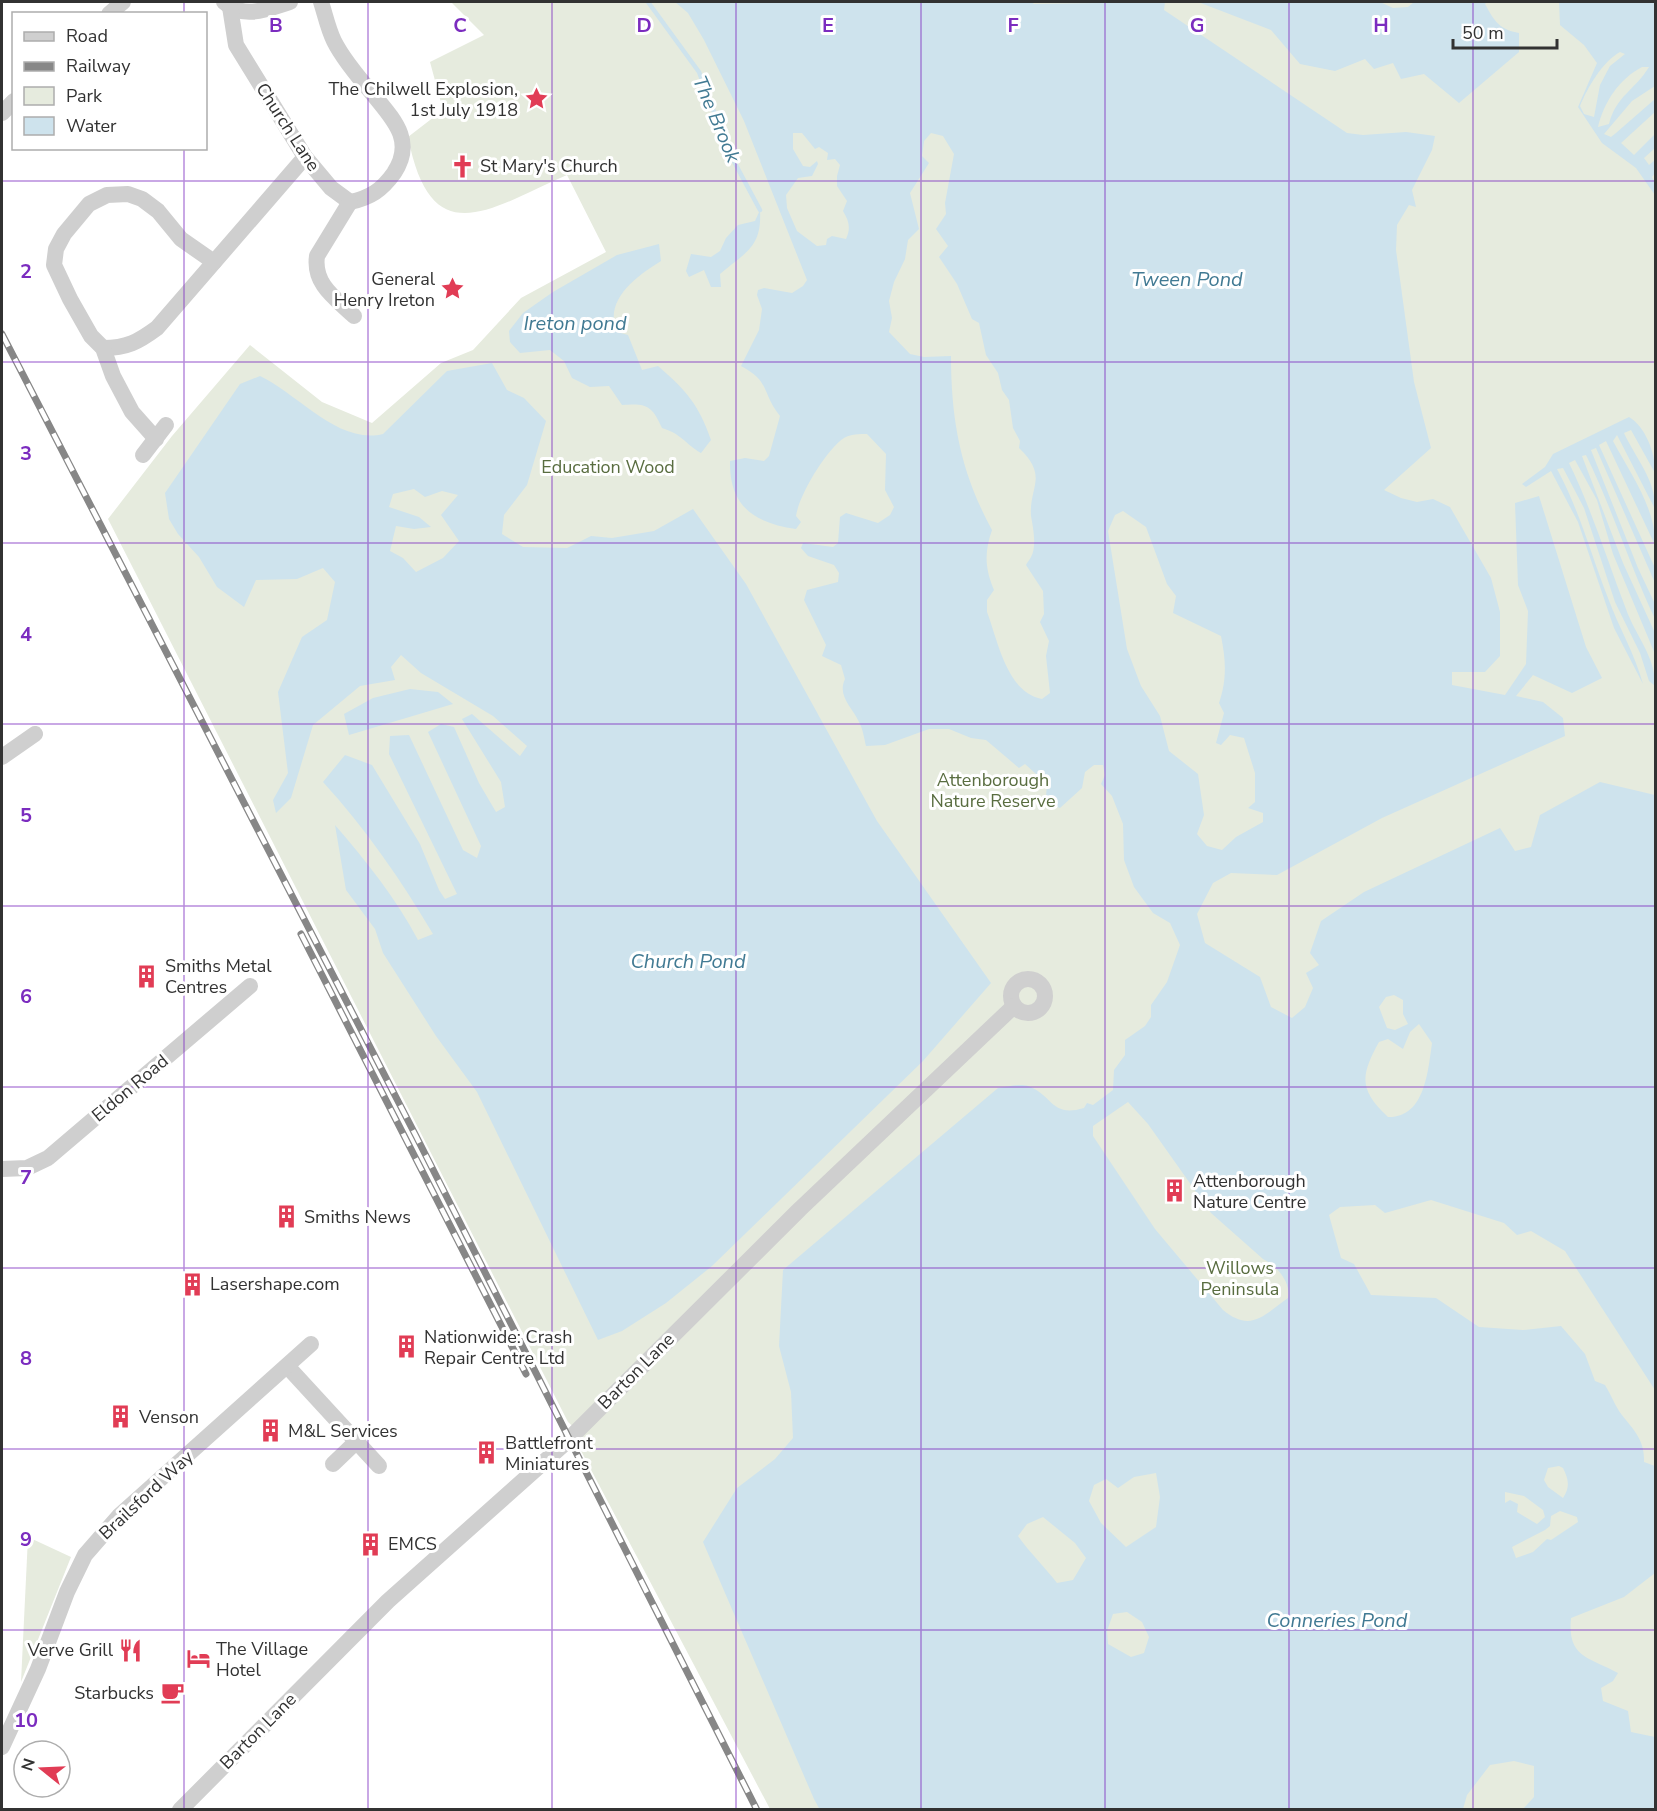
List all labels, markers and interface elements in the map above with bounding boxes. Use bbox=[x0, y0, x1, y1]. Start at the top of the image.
legend bbox=[12, 12, 207, 150]
text: B bbox=[269, 12, 283, 39]
text: C bbox=[453, 12, 467, 39]
text: D bbox=[636, 12, 652, 39]
text: E bbox=[822, 12, 834, 39]
text: F bbox=[1007, 12, 1019, 39]
text: G bbox=[1190, 12, 1204, 39]
text: H bbox=[1373, 12, 1389, 39]
scale bar bbox=[1453, 12, 1556, 50]
text: 50 m bbox=[1462, 21, 1504, 45]
text: Road bbox=[66, 24, 108, 48]
text: Railway bbox=[66, 54, 131, 78]
water label: The Brook bbox=[686, 72, 747, 168]
place label: The Chilwell Explosion, 1st July 1918 bbox=[328, 77, 518, 122]
street label: Church Lane bbox=[250, 78, 326, 176]
text: Park bbox=[66, 84, 103, 108]
place icon: The Chilwell Explosion, 1st July 1918 bbox=[523, 86, 549, 112]
text: Water bbox=[66, 114, 117, 138]
church icon: St Mary's Church bbox=[449, 153, 475, 179]
place label: St Mary's Church bbox=[480, 154, 618, 178]
text: 2 bbox=[20, 258, 32, 285]
water label: Tween Pond bbox=[1131, 266, 1243, 293]
place label: General Henry Ireton bbox=[334, 267, 436, 312]
place icon: General Henry Ireton bbox=[440, 276, 466, 302]
water label: Ireton pond bbox=[523, 310, 627, 337]
text: 3 bbox=[20, 440, 32, 467]
park label: Education Wood bbox=[541, 455, 675, 479]
text: 4 bbox=[20, 621, 32, 648]
park label: Attenborough Nature Reserve bbox=[930, 768, 1056, 813]
text: 5 bbox=[20, 802, 32, 829]
water label: Church Pond bbox=[630, 948, 746, 975]
place label: Smiths Metal Centres bbox=[165, 954, 272, 999]
building icon: Smiths Metal Centres bbox=[134, 963, 160, 989]
text: 6 bbox=[20, 983, 32, 1010]
street label: Eldon Road bbox=[87, 1049, 173, 1127]
text: 7 bbox=[20, 1164, 32, 1191]
place label: Attenborough Nature Centre bbox=[1193, 1169, 1306, 1214]
building icon: Attenborough Nature Centre bbox=[1162, 1178, 1188, 1204]
building icon: Smiths News bbox=[273, 1204, 299, 1230]
place label: Smiths News bbox=[304, 1205, 411, 1229]
park label: Willows Peninsula bbox=[1201, 1256, 1279, 1301]
building icon: Lasershape.com bbox=[179, 1271, 205, 1297]
place label: Lasershape.com bbox=[210, 1272, 340, 1296]
place label: Nationwide: Crash Repair Centre Ltd bbox=[424, 1325, 572, 1370]
street label: Barton Lane bbox=[593, 1328, 679, 1414]
building icon: Nationwide: Crash Repair Centre Ltd bbox=[393, 1334, 419, 1360]
text: 8 bbox=[20, 1345, 32, 1372]
building icon: Venson bbox=[108, 1404, 134, 1430]
place label: Venson bbox=[138, 1405, 199, 1429]
building icon: M&L Services bbox=[257, 1418, 283, 1444]
place label: M&L Services bbox=[288, 1419, 398, 1443]
place label: Battlefront Miniatures bbox=[505, 1431, 593, 1476]
building icon: Battlefront Miniatures bbox=[474, 1440, 500, 1466]
street label: Brailsford Way bbox=[94, 1445, 199, 1545]
text: 9 bbox=[20, 1526, 32, 1553]
building icon: EMCS bbox=[357, 1531, 383, 1557]
place label: EMCS bbox=[388, 1532, 437, 1556]
water label: Conneries Pond bbox=[1267, 1607, 1408, 1634]
restaurant icon: Verve Grill bbox=[118, 1637, 144, 1663]
place label: The Village Hotel bbox=[216, 1637, 308, 1682]
place label: Verve Grill bbox=[26, 1638, 114, 1662]
hotel icon: The Village Hotel bbox=[185, 1646, 211, 1672]
cafe icon: Starbucks bbox=[159, 1680, 185, 1706]
place label: Starbucks bbox=[74, 1681, 154, 1705]
street label: Barton Lane bbox=[215, 1688, 301, 1774]
text: 10 bbox=[14, 1707, 38, 1734]
north arrow bbox=[12, 1739, 72, 1799]
text: N bbox=[16, 1756, 41, 1774]

